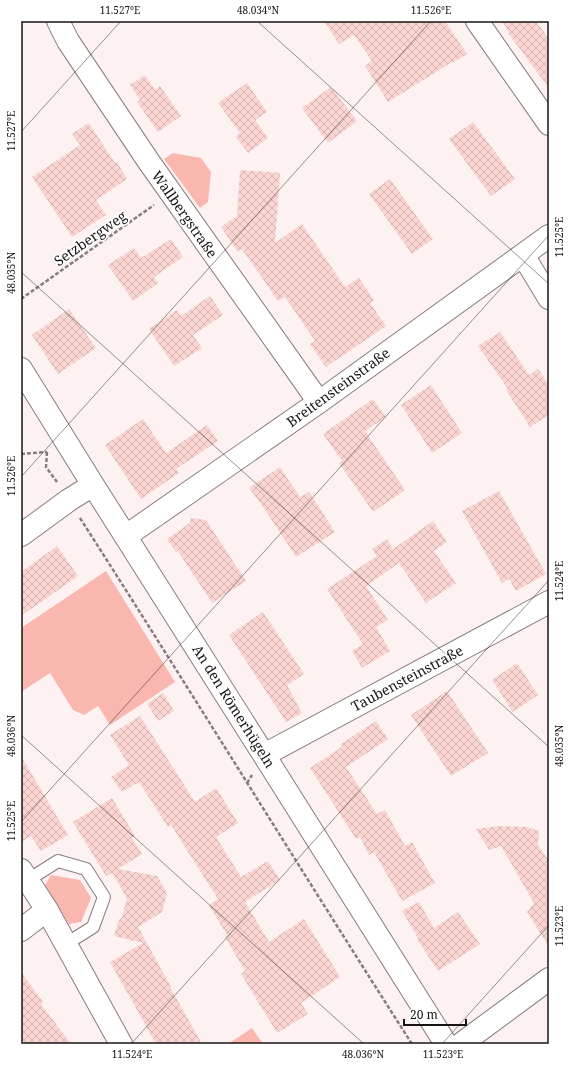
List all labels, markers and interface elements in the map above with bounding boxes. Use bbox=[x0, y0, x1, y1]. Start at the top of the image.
text: 11.527°E bbox=[100, 3, 140, 17]
text: 48.034°N bbox=[237, 3, 279, 17]
text: 11.526°E bbox=[411, 3, 451, 17]
text: 11.527°E bbox=[4, 111, 18, 151]
street label: Wallbergstraße bbox=[148, 167, 222, 261]
street label: Setzbergweg bbox=[50, 206, 130, 270]
text: 11.525°E bbox=[552, 217, 566, 257]
text: 48.035°N bbox=[4, 252, 18, 294]
street label: Breitensteinstraße bbox=[282, 343, 394, 431]
text: 11.526°E bbox=[4, 456, 18, 496]
text: 11.524°E bbox=[552, 561, 566, 601]
street label: Taubensteinstraße bbox=[348, 640, 466, 716]
street label: An den Römerhügeln bbox=[188, 641, 280, 771]
text: 48.036°N bbox=[4, 715, 18, 757]
text: 48.035°N bbox=[552, 725, 566, 767]
text: 11.525°E bbox=[4, 801, 18, 841]
text: 11.523°E bbox=[552, 906, 566, 946]
scale bar bbox=[404, 1001, 466, 1027]
text: 20 m bbox=[410, 1006, 438, 1023]
text: 11.524°E bbox=[112, 1047, 152, 1061]
text: 48.036°N bbox=[342, 1047, 384, 1061]
text: 11.523°E bbox=[423, 1047, 463, 1061]

